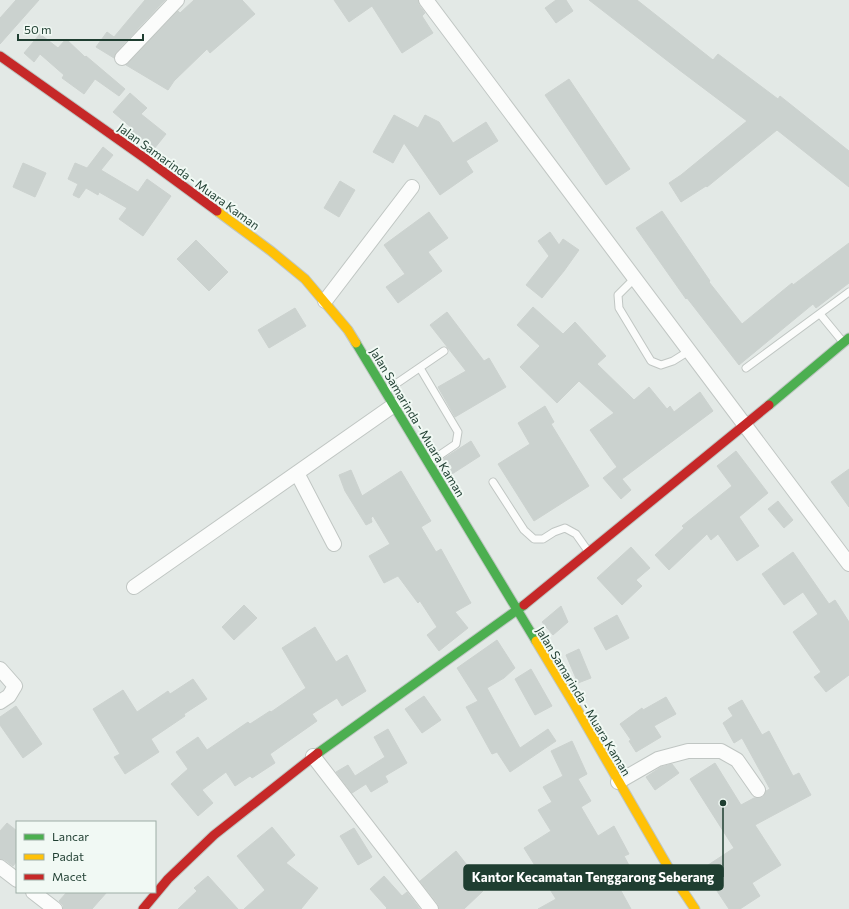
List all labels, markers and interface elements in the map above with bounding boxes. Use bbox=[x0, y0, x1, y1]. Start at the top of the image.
scale bar bbox=[18, 16, 143, 42]
text: 50 m bbox=[24, 22, 52, 36]
street label: Jalan Samarinda - Muara Kaman bbox=[115, 120, 263, 233]
street label: Jalan Samarinda - Muara Kaman bbox=[367, 345, 468, 500]
street label: Jalan Samarinda - Muara Kaman bbox=[533, 624, 634, 779]
legend bbox=[16, 821, 156, 893]
text: Lancar bbox=[52, 829, 89, 843]
text: Padat bbox=[52, 849, 84, 863]
callout: Kantor Kecamatan Tenggarong Seberang bbox=[464, 865, 723, 890]
text: Macet bbox=[52, 869, 87, 883]
text: Kantor Kecamatan Tenggarong Seberang bbox=[472, 869, 714, 885]

